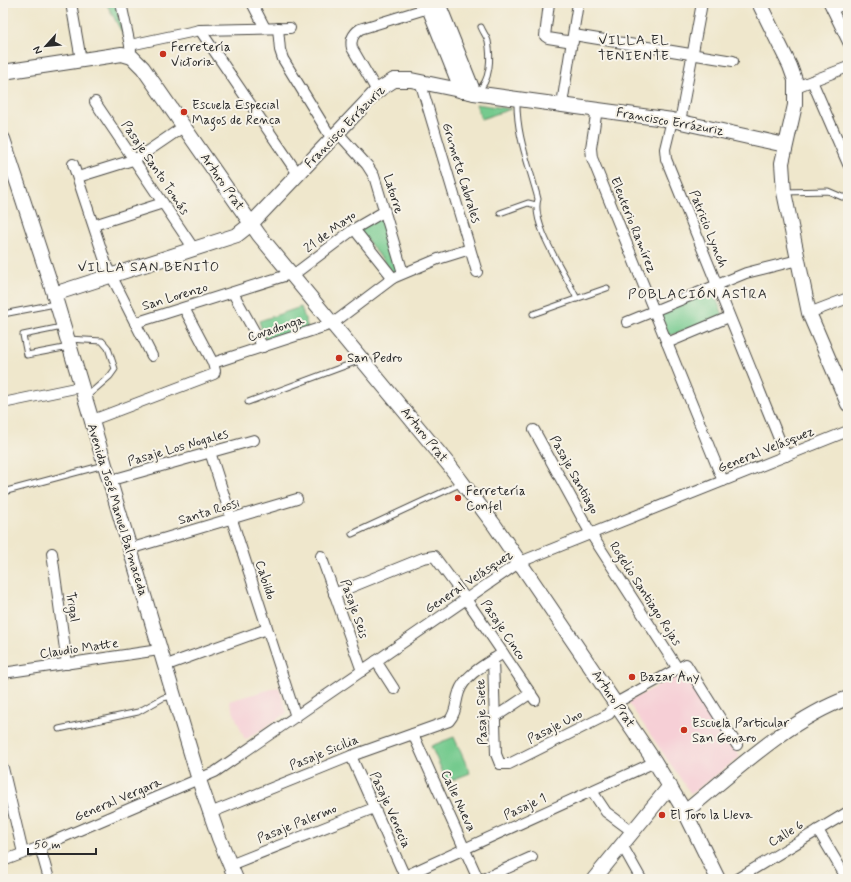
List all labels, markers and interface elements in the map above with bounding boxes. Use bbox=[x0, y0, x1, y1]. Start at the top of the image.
north arrow bbox=[26, 26, 66, 66]
district label: VILLA EL TENIENTE bbox=[598, 31, 670, 65]
place label: Ferretería Victoria bbox=[171, 39, 231, 71]
text: N bbox=[30, 44, 46, 57]
marker: Ferretería Victoria bbox=[158, 49, 168, 59]
street label: Francisco Errázuriz bbox=[301, 82, 389, 172]
place label: Escuela Especial Magos de Renca bbox=[192, 97, 281, 131]
street label: Francisco Errázuriz bbox=[615, 104, 725, 140]
marker: Escuela Especial Magos de Renca bbox=[179, 107, 189, 117]
street label: Pasaje Santo Tomás bbox=[117, 118, 193, 219]
street label: Grumete Cabrales bbox=[438, 121, 484, 225]
street label: Arturo Prat bbox=[196, 150, 248, 214]
street label: Latorre bbox=[379, 172, 407, 216]
street label: Eleuterio Ramírez bbox=[606, 175, 660, 275]
street label: Patricio Lynch bbox=[685, 188, 731, 270]
street label: 21 de Mayo bbox=[301, 207, 359, 257]
district label: VILLA SAN BENITO bbox=[78, 258, 220, 276]
street label: San Lorenzo bbox=[140, 279, 210, 315]
district label: POBLACIÓN ASTRA bbox=[628, 285, 768, 303]
street label: Covadonga bbox=[245, 312, 307, 347]
place label: San Pedro bbox=[347, 350, 402, 367]
marker: San Pedro bbox=[334, 353, 344, 363]
street label: Arturo Prat bbox=[397, 404, 451, 466]
street label: Avenida José Manuel Balmaceda bbox=[83, 422, 152, 599]
street label: General Velásquez bbox=[715, 423, 817, 477]
street label: Pasaje Los Nogales bbox=[126, 426, 230, 470]
street label: Pasaje Santiago bbox=[545, 433, 603, 517]
place label: Ferretería Confel bbox=[466, 483, 526, 515]
marker: Ferretería Confel bbox=[453, 493, 463, 503]
street label: Santa Rossi bbox=[176, 495, 242, 529]
street label: Rogelio Santiago Rojas bbox=[603, 539, 685, 651]
street label: General Velásquez bbox=[422, 546, 517, 618]
street label: Cabildo bbox=[251, 558, 279, 602]
street label: Pasaje Seis bbox=[336, 577, 372, 641]
street label: Trigal bbox=[60, 591, 83, 623]
street label: Pasaje Cinco bbox=[477, 596, 529, 664]
street label: Claudio Matte bbox=[38, 635, 120, 663]
street label: Arturo Prat bbox=[588, 667, 638, 731]
place label: Bazar Any bbox=[640, 669, 700, 686]
marker: Bazar Any bbox=[627, 672, 637, 682]
street label: Pasaje Siete bbox=[472, 679, 492, 745]
street label: Pasaje Uno bbox=[525, 706, 585, 748]
place label: Escuela Particular San Genaro bbox=[692, 715, 790, 747]
marker: Escuela Particular San Genaro bbox=[679, 725, 689, 735]
street label: Pasaje Sicilia bbox=[287, 731, 361, 775]
street label: Calle Nueva bbox=[436, 768, 480, 834]
street label: Pasaje Venecia bbox=[366, 769, 415, 851]
street label: General Vergara bbox=[72, 774, 164, 826]
street label: Pasaje 1 bbox=[501, 790, 549, 824]
street label: Pasaje Palermo bbox=[255, 800, 339, 848]
place label: El Toro la Lleva bbox=[670, 807, 753, 824]
marker: El Toro la Lleva bbox=[657, 810, 667, 820]
street label: Calle 6 bbox=[765, 817, 807, 851]
scale bar bbox=[28, 830, 96, 856]
text: 50 m bbox=[34, 837, 61, 853]

